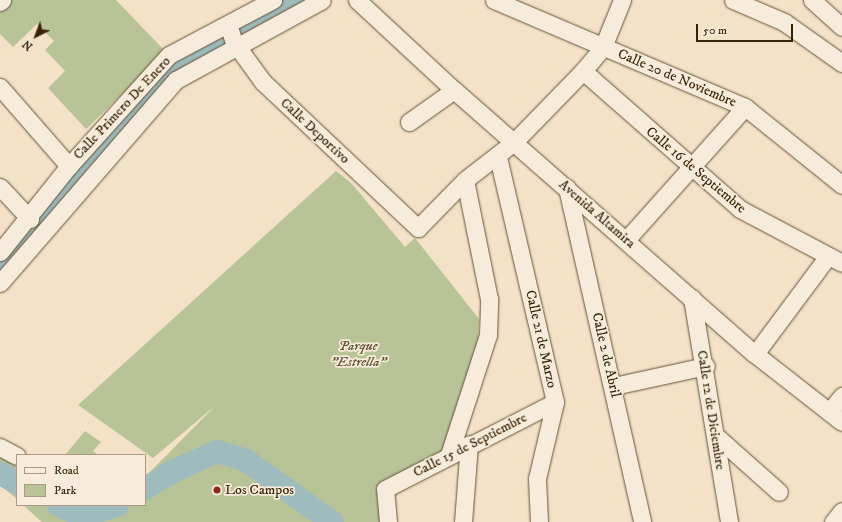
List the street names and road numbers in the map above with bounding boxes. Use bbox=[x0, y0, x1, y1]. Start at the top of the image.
street label: Calle 20 de Noviembre bbox=[615, 45, 739, 111]
street label: Calle Primero De Enero bbox=[70, 53, 174, 163]
street label: Calle Deportivo bbox=[277, 95, 353, 167]
street label: Calle 16 de Septiembre bbox=[642, 123, 750, 217]
street label: Avenida Altamira bbox=[555, 176, 639, 252]
street label: Calle 21 de Marzo bbox=[522, 288, 560, 390]
street label: Calle 2 de Abril bbox=[588, 311, 624, 399]
street label: Calle 12 de Diciembre bbox=[693, 349, 729, 471]
street label: Calle 15 de Septiembre bbox=[410, 409, 530, 481]

